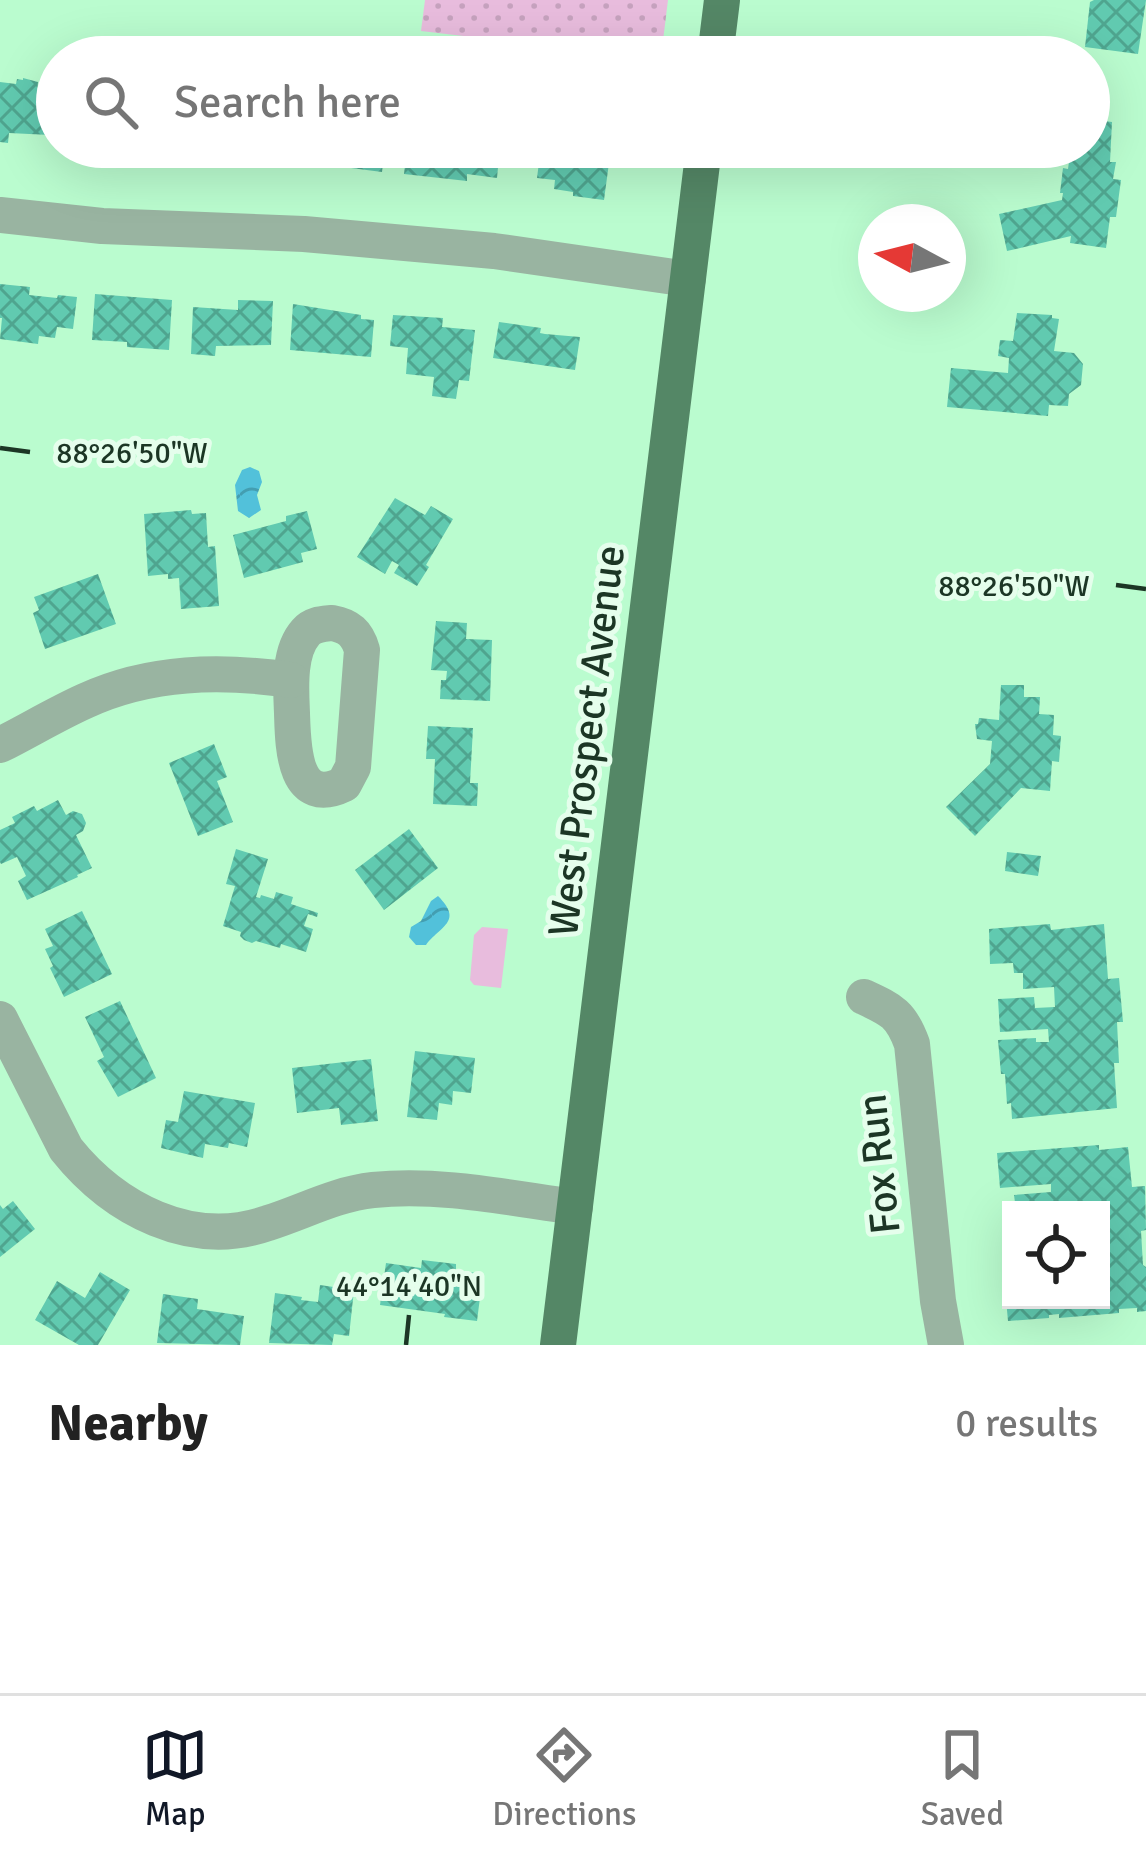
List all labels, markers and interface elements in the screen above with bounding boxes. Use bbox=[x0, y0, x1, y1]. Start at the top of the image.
search box bbox=[36, 36, 1110, 168]
icon: search bbox=[78, 69, 144, 135]
text: Search here bbox=[174, 75, 401, 130]
north arrow bbox=[858, 204, 966, 312]
text: 88°26'50"W bbox=[56, 435, 208, 472]
street label: West Prospect Avenue bbox=[538, 542, 636, 940]
text: 88°26'50"W bbox=[938, 568, 1090, 605]
street label: Fox Run bbox=[846, 1091, 912, 1237]
map controls bbox=[1002, 1201, 1110, 1309]
button: locate bbox=[1002, 1201, 1110, 1309]
text: 44°14'40"N bbox=[336, 1268, 482, 1305]
text: Nearby bbox=[48, 1392, 208, 1455]
text: 0 results bbox=[955, 1399, 1098, 1447]
tab: Map bbox=[142, 1722, 208, 1835]
tab: Directions bbox=[492, 1722, 637, 1835]
tab: Saved bbox=[921, 1722, 1004, 1835]

